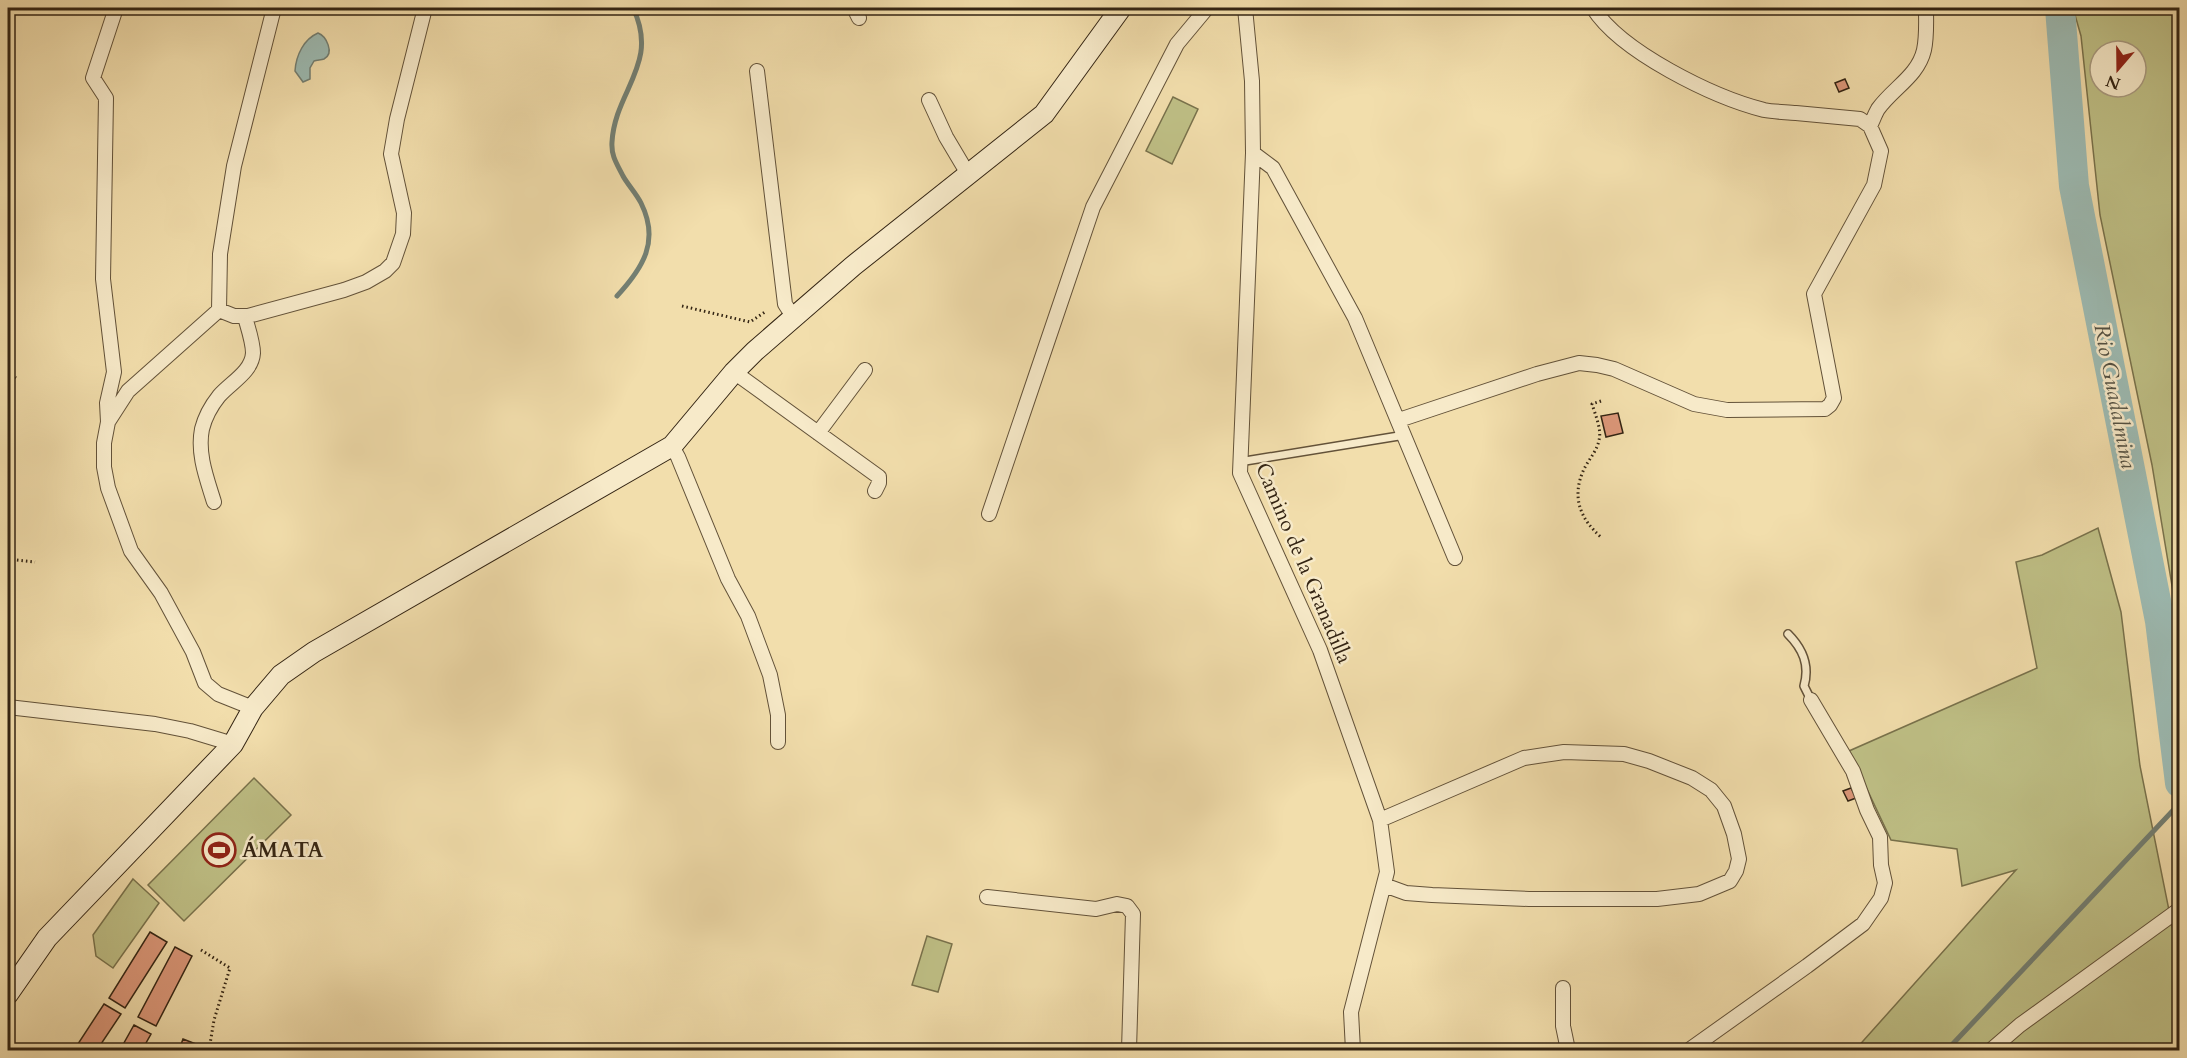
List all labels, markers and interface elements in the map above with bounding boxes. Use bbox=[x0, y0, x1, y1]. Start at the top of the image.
north arrow bbox=[2088, 39, 2148, 99]
text: N bbox=[2103, 69, 2124, 95]
water label: Rio Guadalmina bbox=[2086, 321, 2144, 471]
street label: Camino de la Granadilla bbox=[1248, 458, 1359, 668]
sports icon: ÁMATA bbox=[201, 832, 237, 868]
place label: ÁMATA bbox=[242, 836, 323, 865]

